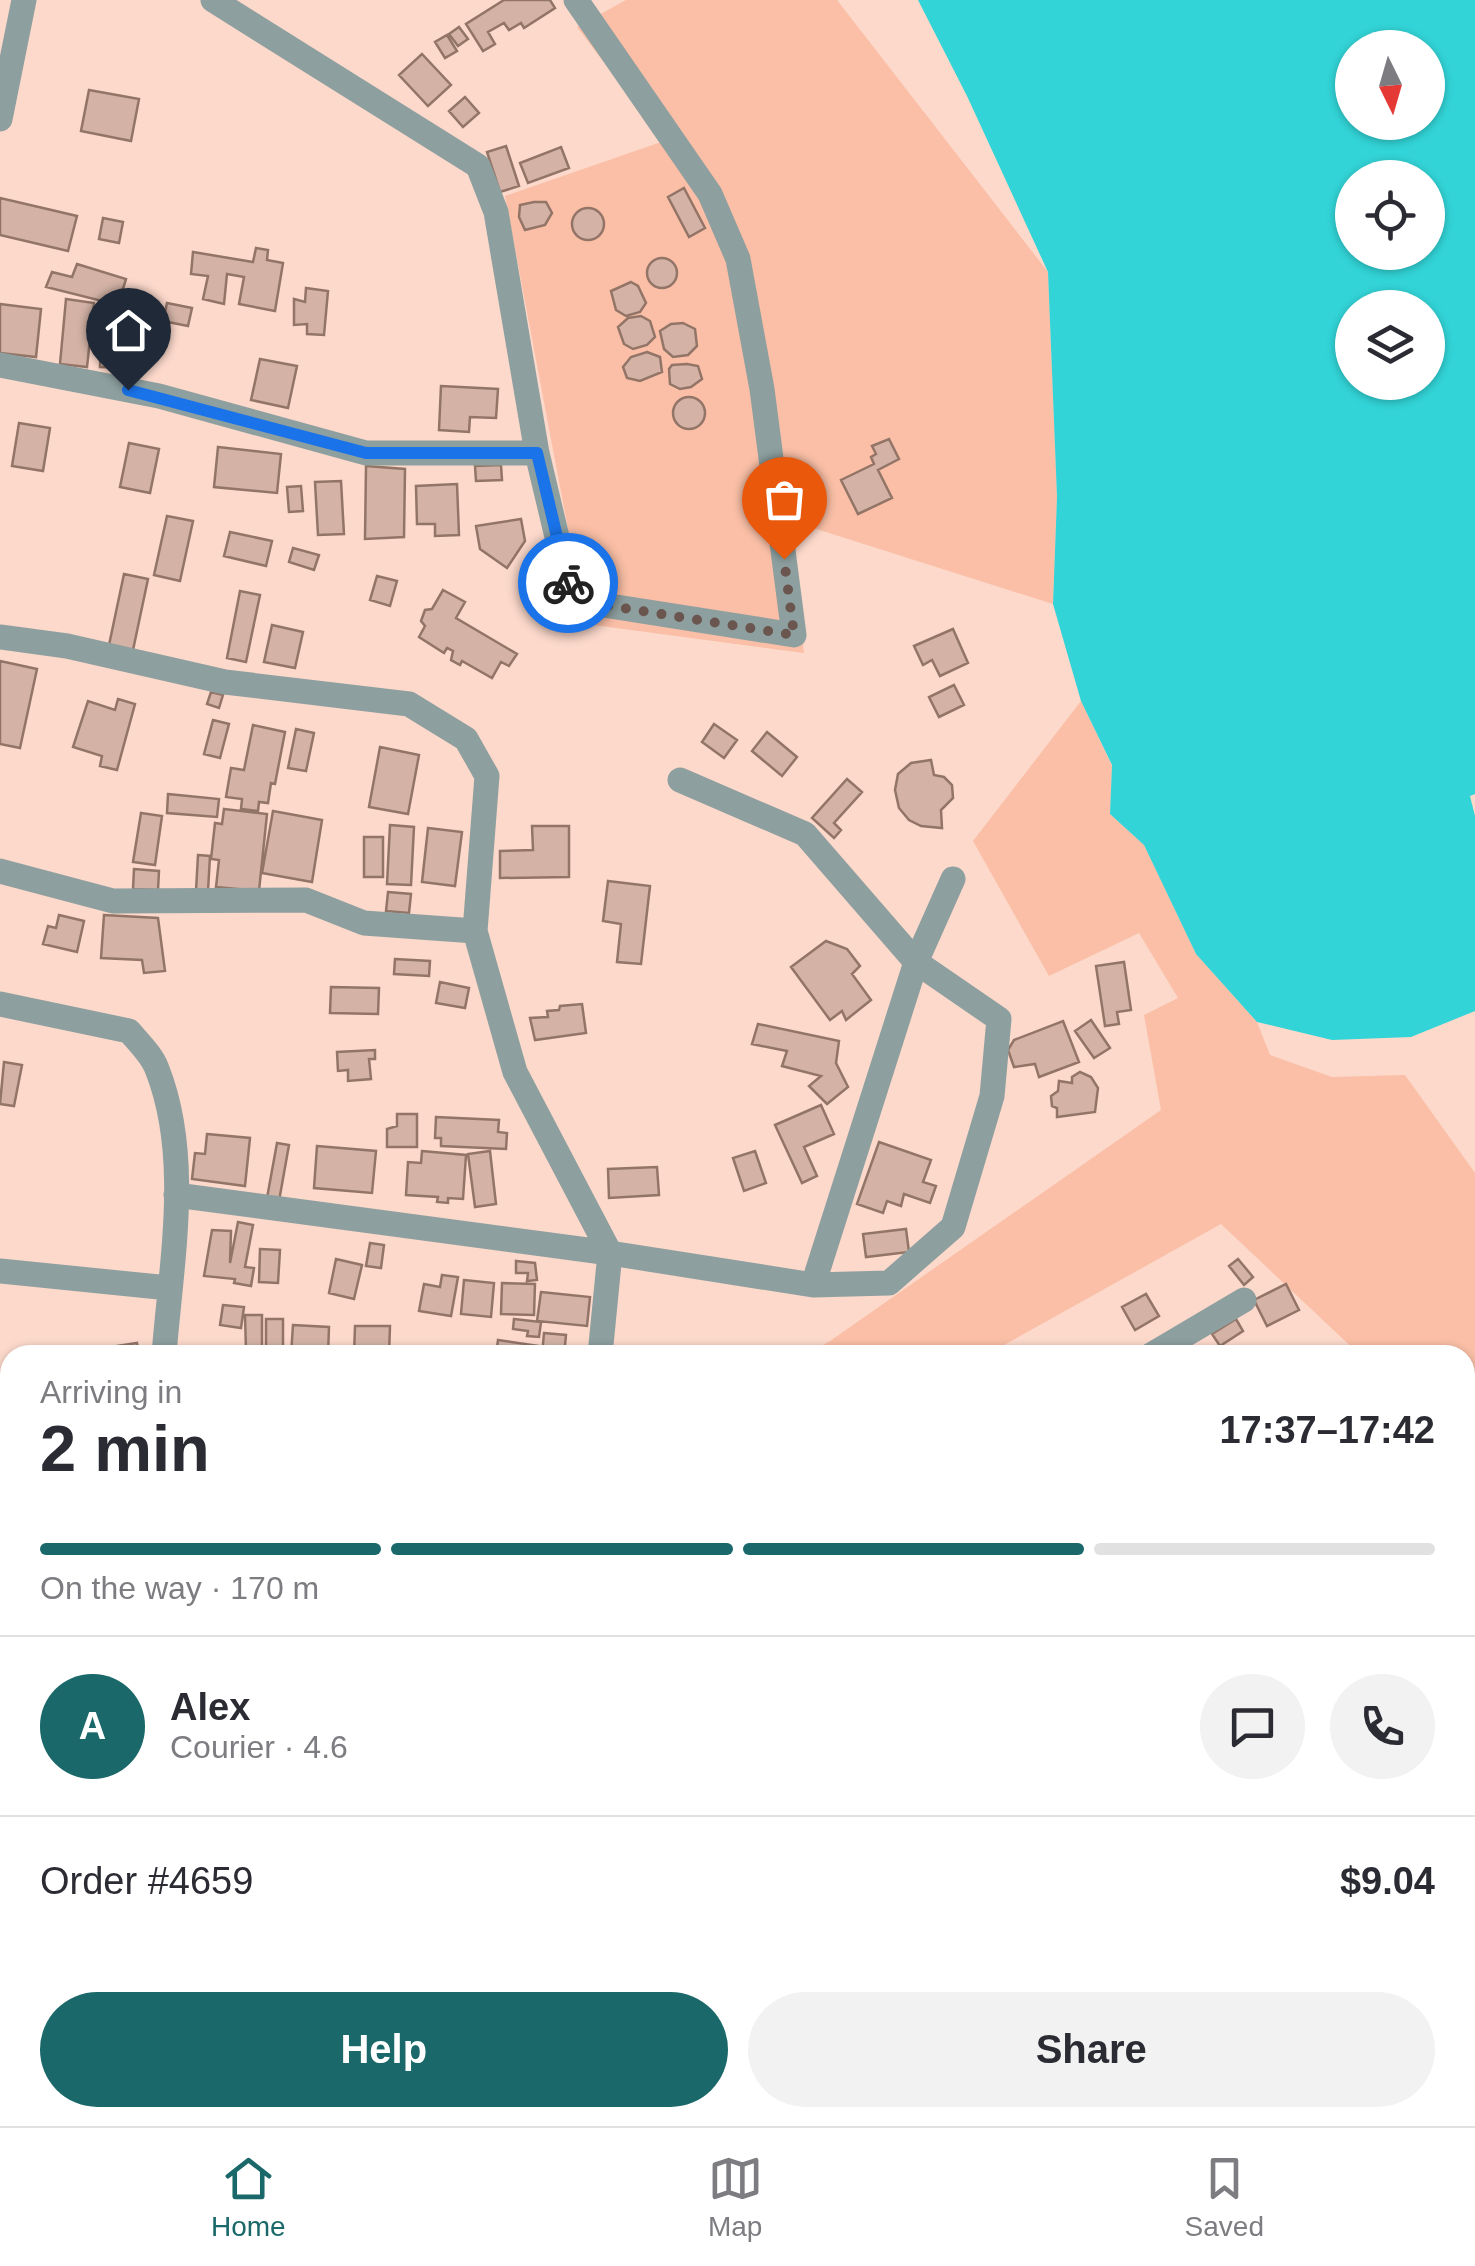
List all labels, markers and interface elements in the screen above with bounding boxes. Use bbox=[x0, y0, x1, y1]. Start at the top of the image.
north arrow bbox=[1335, 30, 1445, 140]
map controls bbox=[1335, 30, 1445, 400]
button: locate bbox=[1335, 160, 1445, 270]
pin bbox=[86, 288, 171, 391]
button: layers bbox=[1335, 290, 1445, 400]
icon: home bbox=[101, 303, 156, 358]
pin bbox=[742, 457, 827, 560]
icon: bag bbox=[757, 472, 812, 527]
courier bbox=[518, 533, 618, 633]
icon: bike bbox=[541, 556, 596, 611]
text: Arriving in bbox=[40, 1374, 182, 1410]
text: 17:37–17:42 bbox=[1219, 1409, 1435, 1451]
text: 2 min bbox=[40, 1412, 210, 1485]
text: On the way · 170 m bbox=[40, 1570, 319, 1606]
button: chat bbox=[1200, 1674, 1305, 1779]
button: phone bbox=[1330, 1674, 1435, 1779]
text: Alex bbox=[170, 1686, 250, 1728]
text: A bbox=[79, 1705, 106, 1747]
text: Courier · 4.6 bbox=[170, 1729, 348, 1765]
text: Order #4659 bbox=[40, 1860, 253, 1902]
text: $9.04 bbox=[1340, 1860, 1435, 1902]
button: Help bbox=[40, 1992, 728, 2107]
button: Share bbox=[748, 1992, 1435, 2107]
tab: Home bbox=[211, 2151, 286, 2243]
tab: Map bbox=[708, 2151, 763, 2243]
tab: Saved bbox=[1185, 2151, 1264, 2243]

